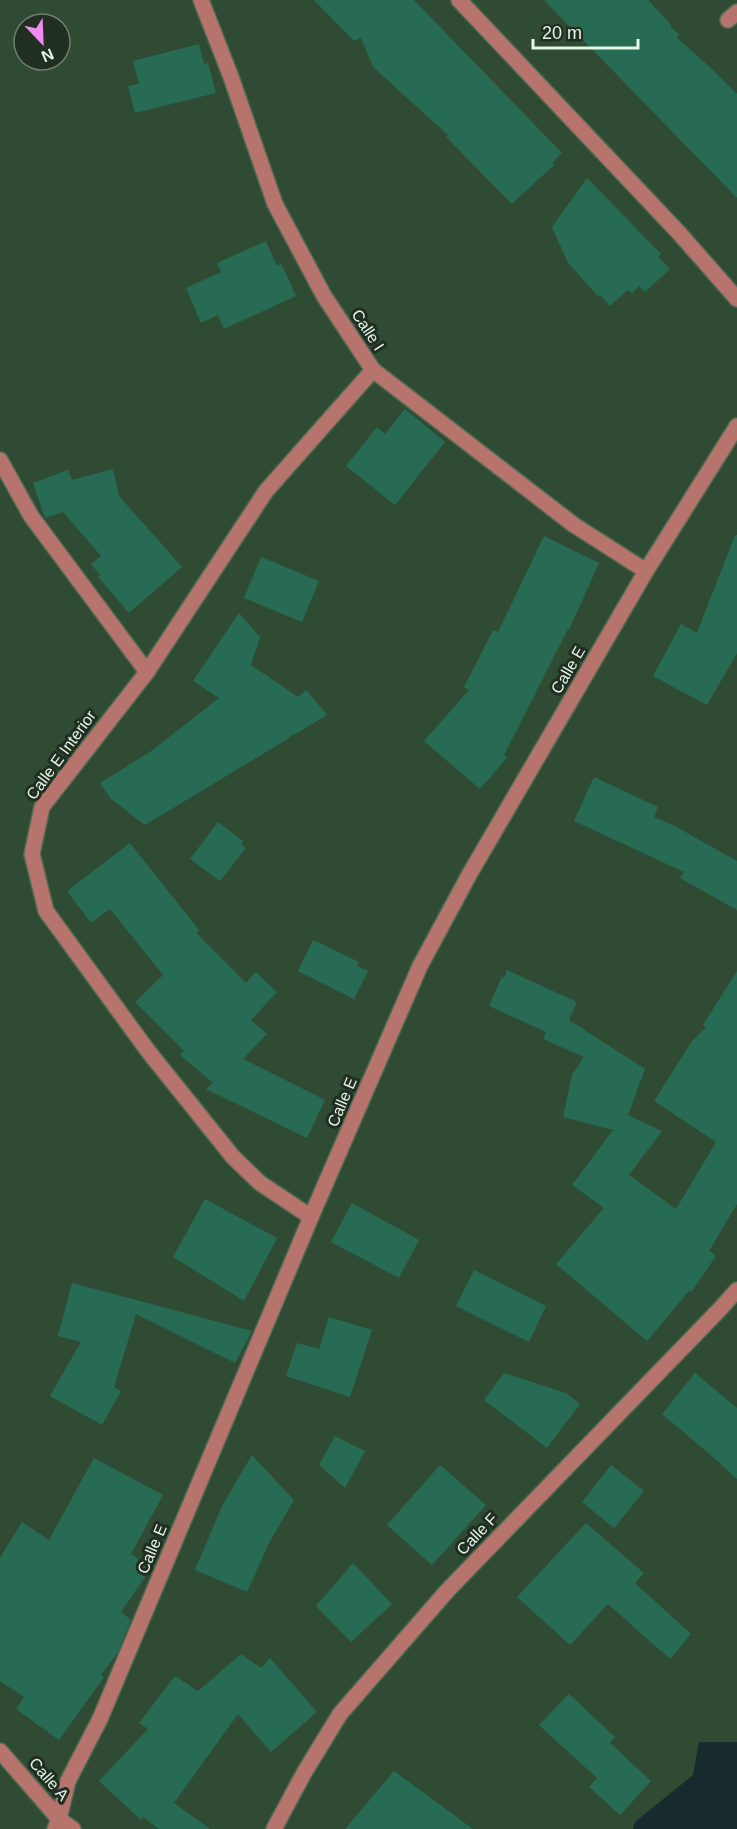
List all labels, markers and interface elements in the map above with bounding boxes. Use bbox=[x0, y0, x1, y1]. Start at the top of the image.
north arrow bbox=[12, 12, 72, 72]
scale bar bbox=[533, 12, 638, 50]
text: 20 m bbox=[542, 23, 582, 43]
text: N bbox=[39, 45, 56, 65]
street label: Calle I bbox=[349, 306, 387, 354]
street label: Calle E bbox=[548, 643, 588, 697]
street label: Calle E Interior bbox=[23, 707, 99, 803]
street label: Calle E bbox=[324, 1075, 360, 1129]
street label: Calle F bbox=[453, 1510, 501, 1558]
street label: Calle E bbox=[134, 1522, 170, 1576]
street label: Calle A bbox=[26, 1754, 72, 1804]

